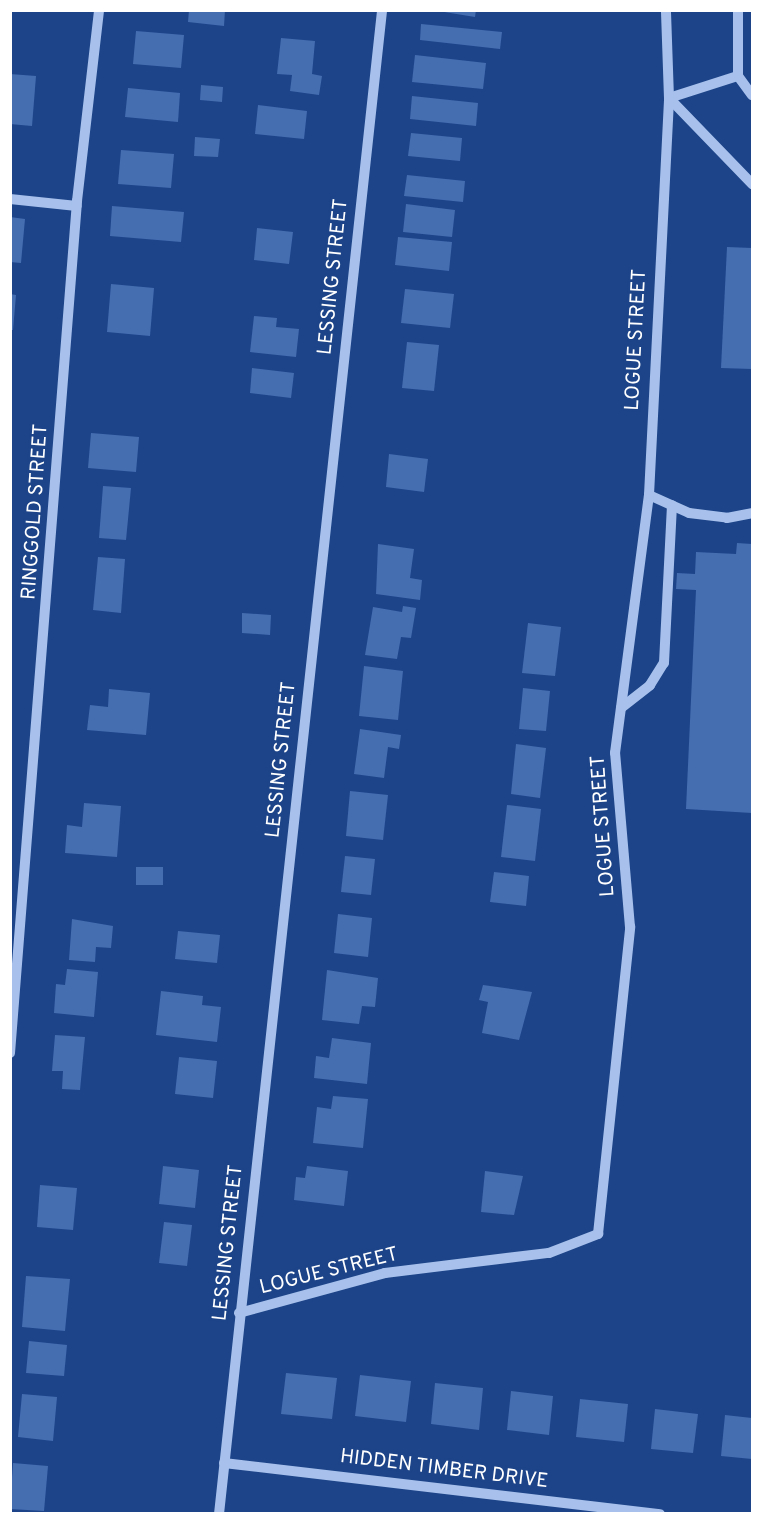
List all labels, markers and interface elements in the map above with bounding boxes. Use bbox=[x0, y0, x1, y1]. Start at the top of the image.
street label: LESSING STREET bbox=[314, 198, 354, 356]
street label: LOGUE STREET bbox=[621, 268, 653, 412]
street label: RINGGOLD STREET bbox=[18, 423, 54, 601]
street label: LESSING STREET bbox=[262, 681, 302, 839]
street label: LOGUE STREET bbox=[587, 754, 621, 898]
street label: LESSING STREET bbox=[209, 1164, 249, 1322]
street label: LOGUE STREET bbox=[257, 1243, 401, 1301]
street label: HIDDEN TIMBER DRIVE bbox=[338, 1445, 550, 1495]

